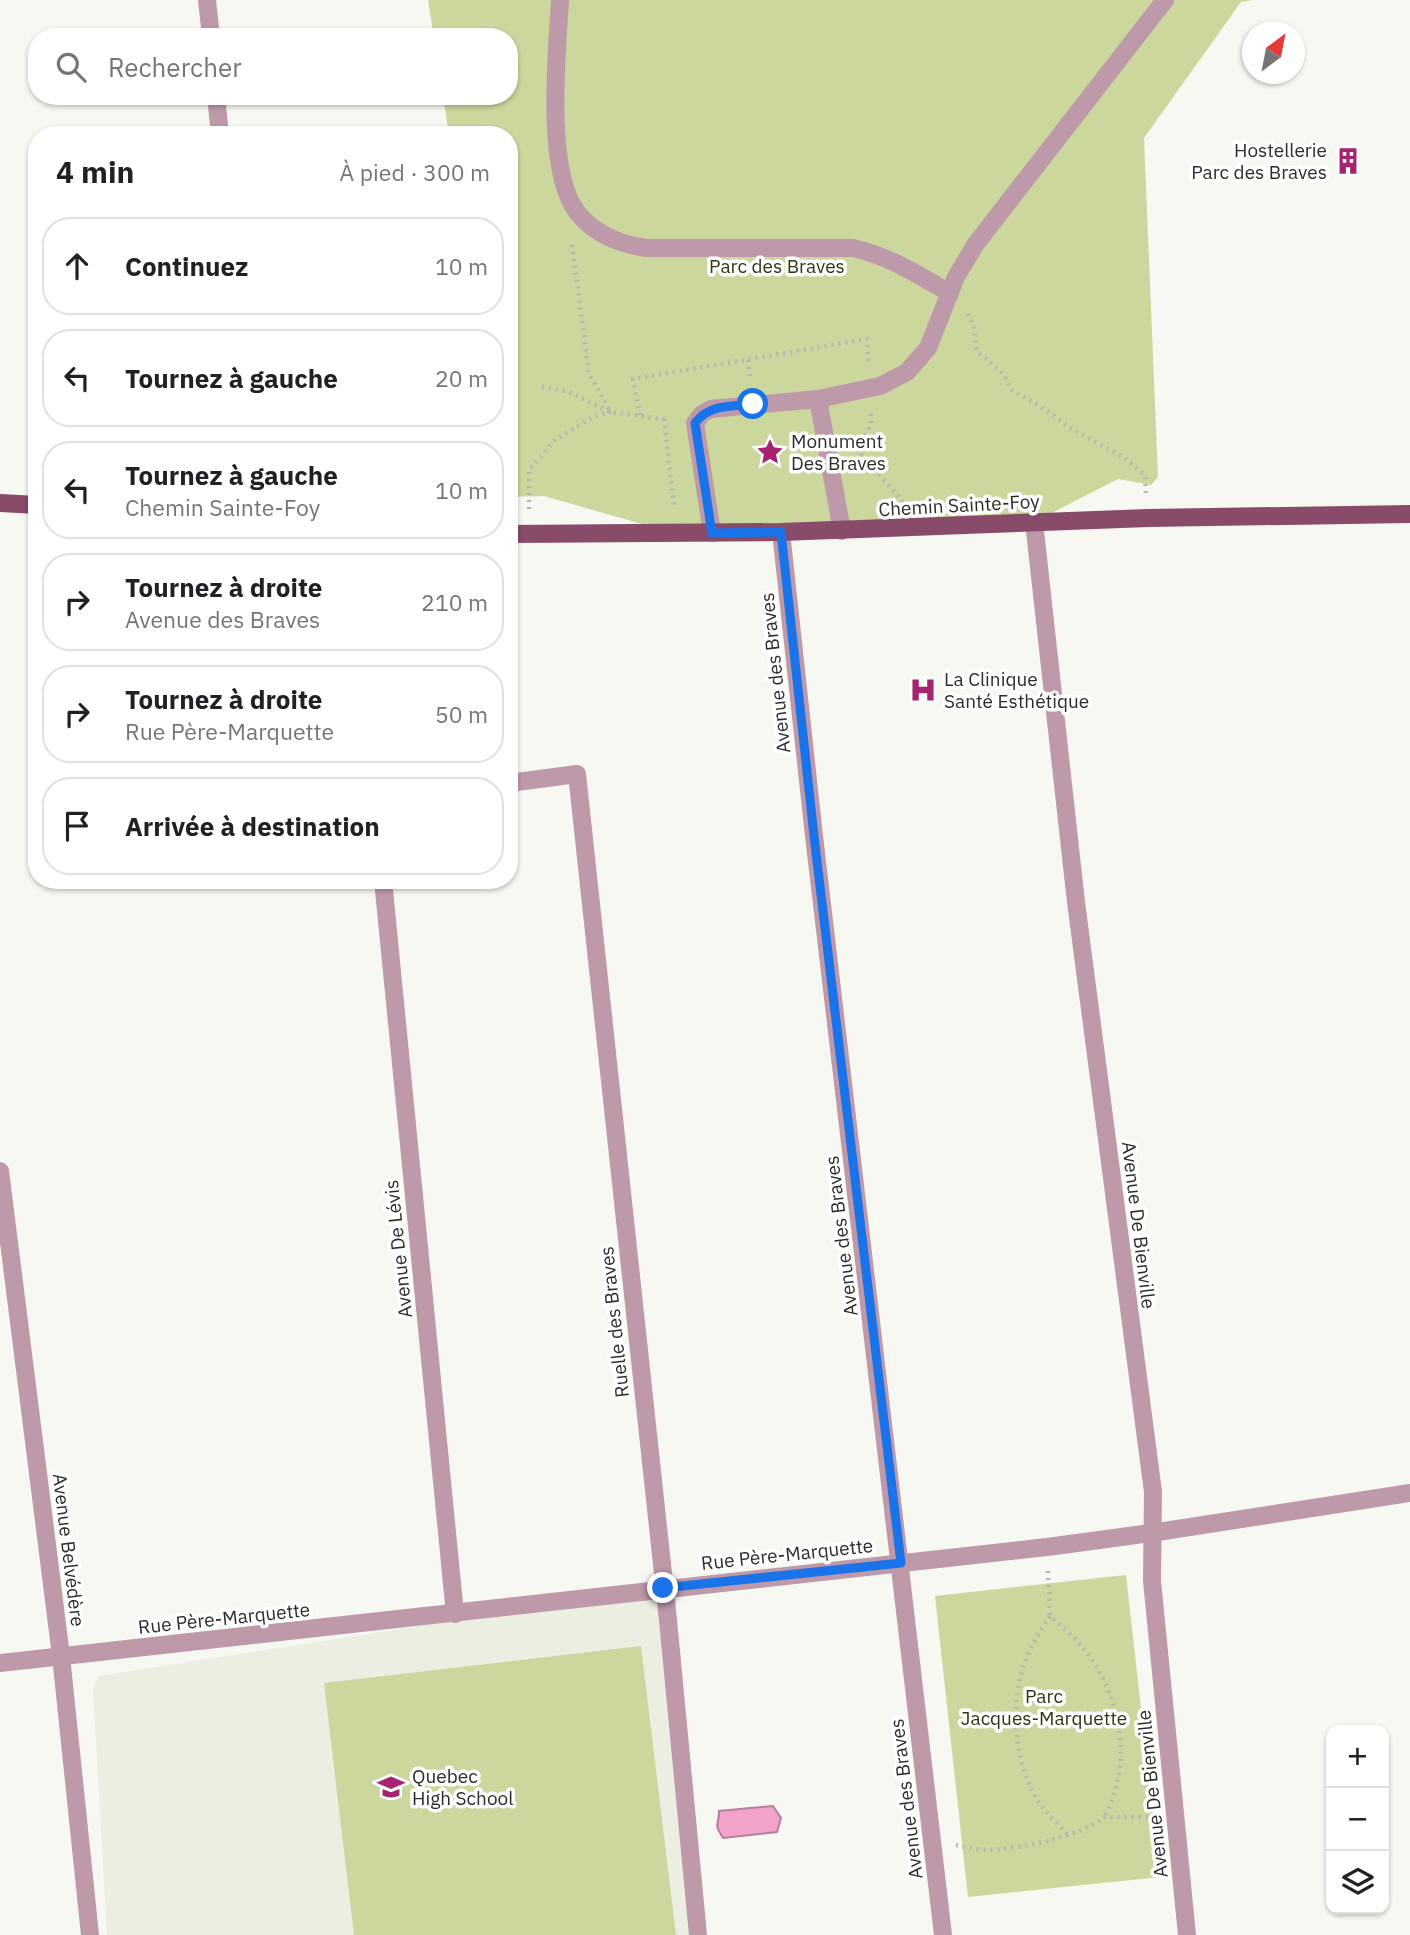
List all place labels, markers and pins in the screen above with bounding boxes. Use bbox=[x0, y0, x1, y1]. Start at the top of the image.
place label: Hostellerie Parc des Braves bbox=[1191, 138, 1327, 184]
building icon: Hostellerie Parc des Braves bbox=[1333, 146, 1363, 176]
place label: Monument Des Braves bbox=[791, 429, 886, 475]
place icon: Monument Des Braves bbox=[755, 437, 785, 467]
place label: La Clinique Santé Esthétique bbox=[944, 667, 1089, 713]
hospital icon: La Clinique Santé Esthétique bbox=[908, 675, 938, 705]
place label: Quebec High School bbox=[412, 1764, 513, 1810]
school or university icon: Quebec High School bbox=[376, 1772, 406, 1802]

